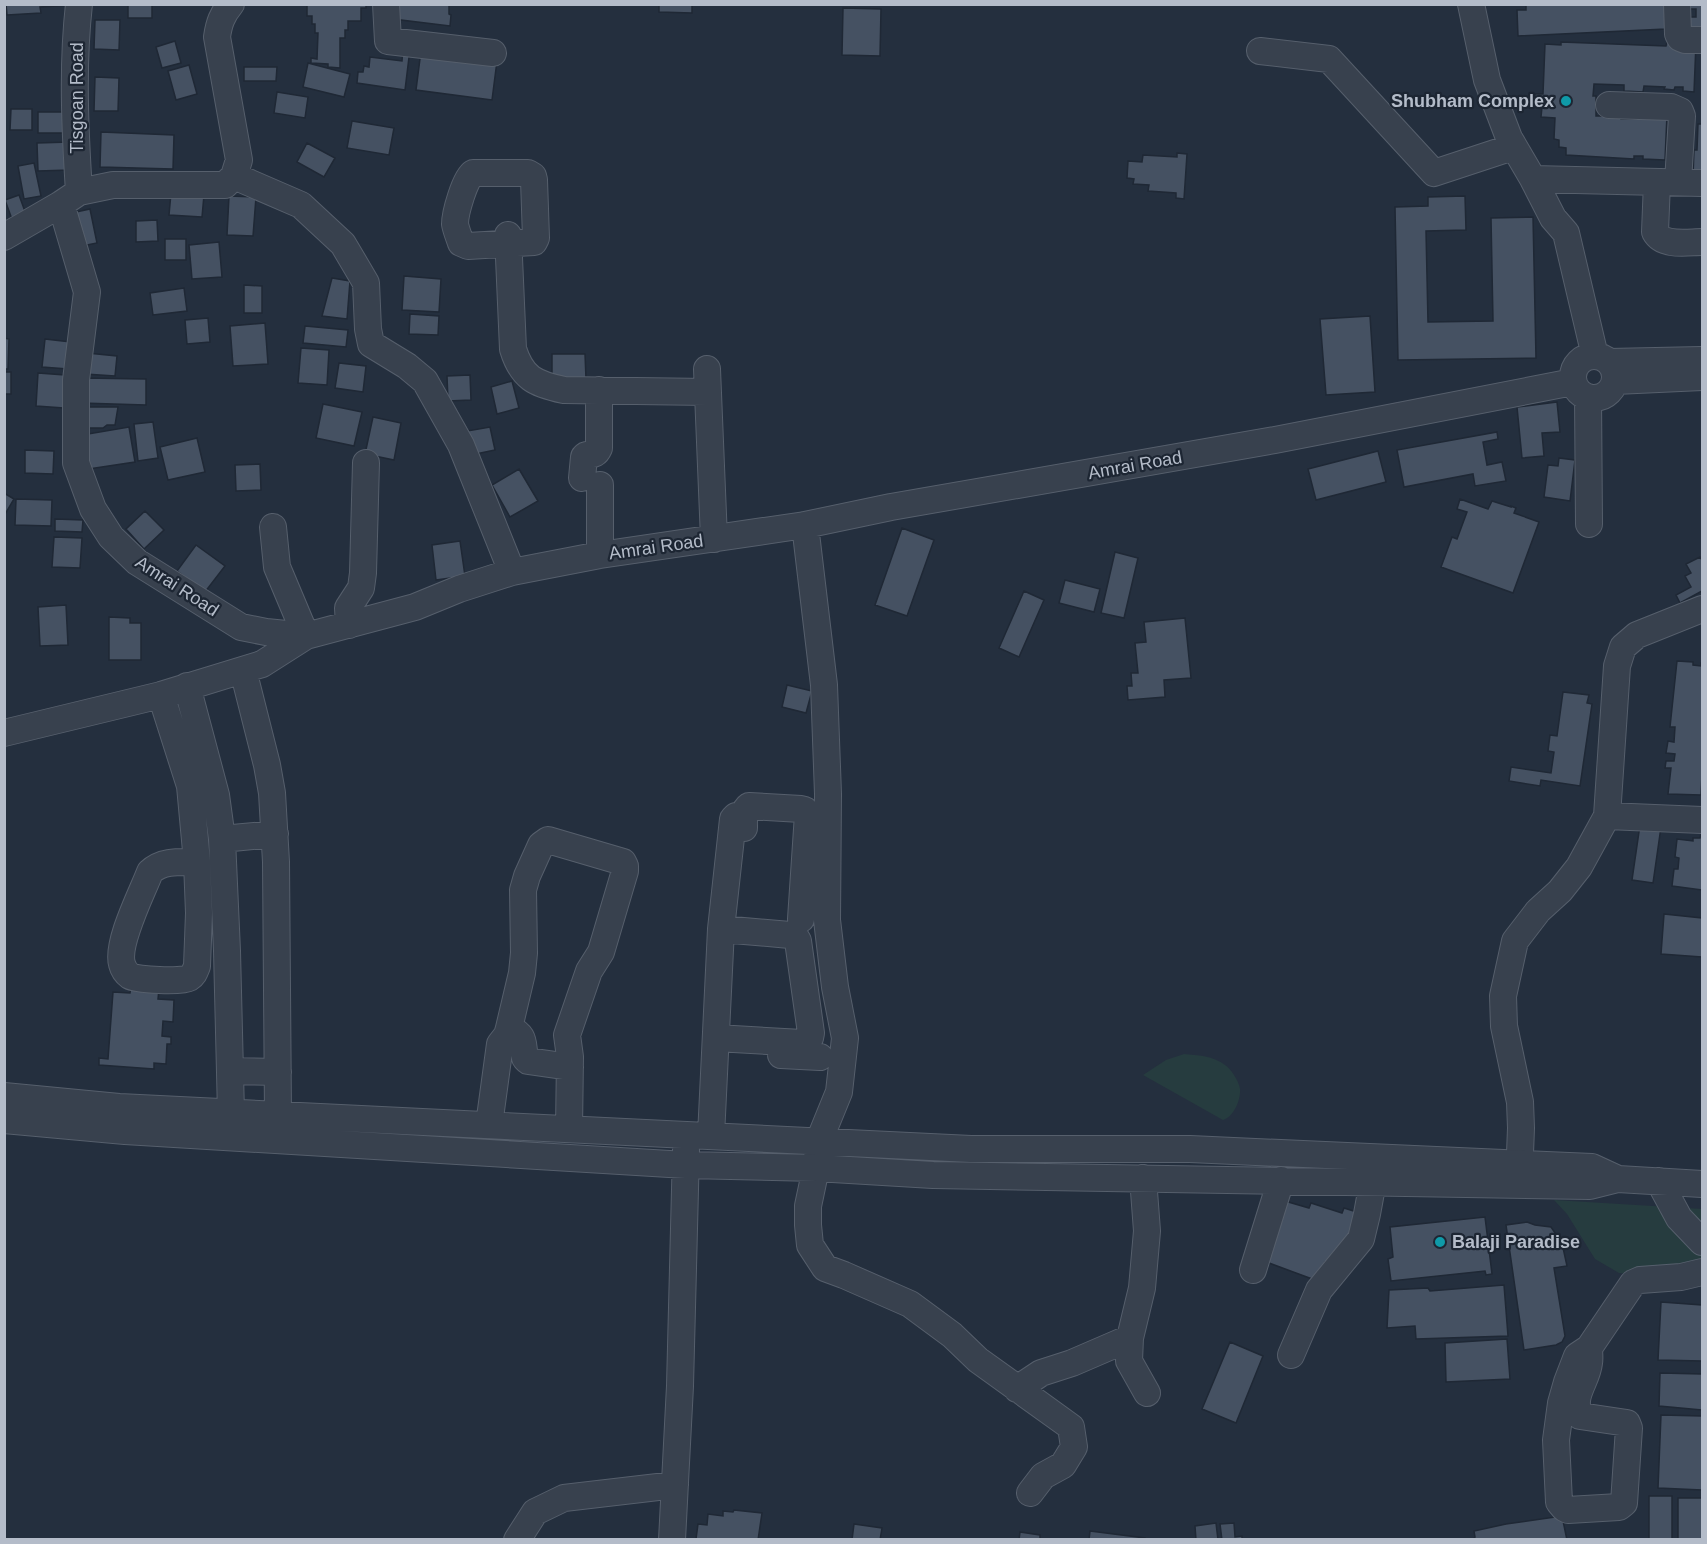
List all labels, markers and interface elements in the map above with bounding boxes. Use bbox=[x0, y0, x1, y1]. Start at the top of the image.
street label: Tisgoan Road bbox=[67, 42, 87, 154]
place label: Shubham Complex bbox=[1391, 91, 1554, 111]
marker: Shubham Complex bbox=[1559, 94, 1573, 108]
street label: Amrai Road bbox=[1086, 447, 1184, 483]
street label: Amrai Road bbox=[608, 530, 704, 564]
street label: Amrai Road bbox=[132, 552, 222, 620]
place label: Balaji Paradise bbox=[1452, 1232, 1580, 1252]
marker: Balaji Paradise bbox=[1433, 1235, 1447, 1249]

